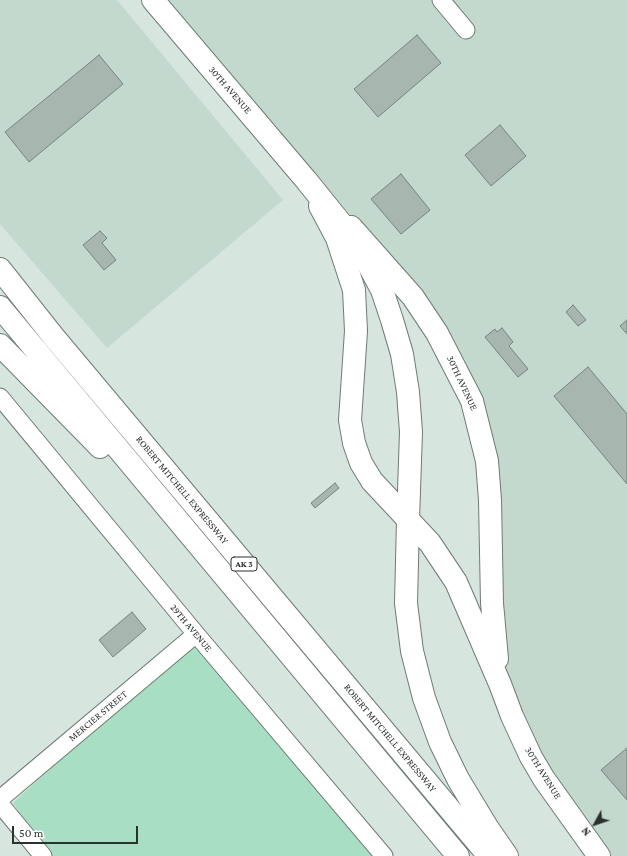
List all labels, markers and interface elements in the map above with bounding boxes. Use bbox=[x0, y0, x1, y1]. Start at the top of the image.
street label: 30TH AVENUE bbox=[206, 64, 254, 116]
street label: 30TH AVENUE bbox=[444, 354, 480, 412]
street label: ROBERT MITCHELL EXPRESSWAY bbox=[133, 433, 231, 547]
road number: AK 3 bbox=[231, 557, 257, 571]
street label: 29TH AVENUE bbox=[167, 602, 215, 654]
street label: ROBERT MITCHELL EXPRESSWAY bbox=[341, 681, 439, 795]
street label: MERCIER STREET bbox=[66, 688, 130, 744]
street label: 30TH AVENUE bbox=[522, 745, 564, 801]
north arrow bbox=[575, 804, 615, 844]
scale bar bbox=[14, 818, 140, 844]
text: N bbox=[579, 825, 593, 838]
text: 50 m bbox=[19, 826, 43, 840]

